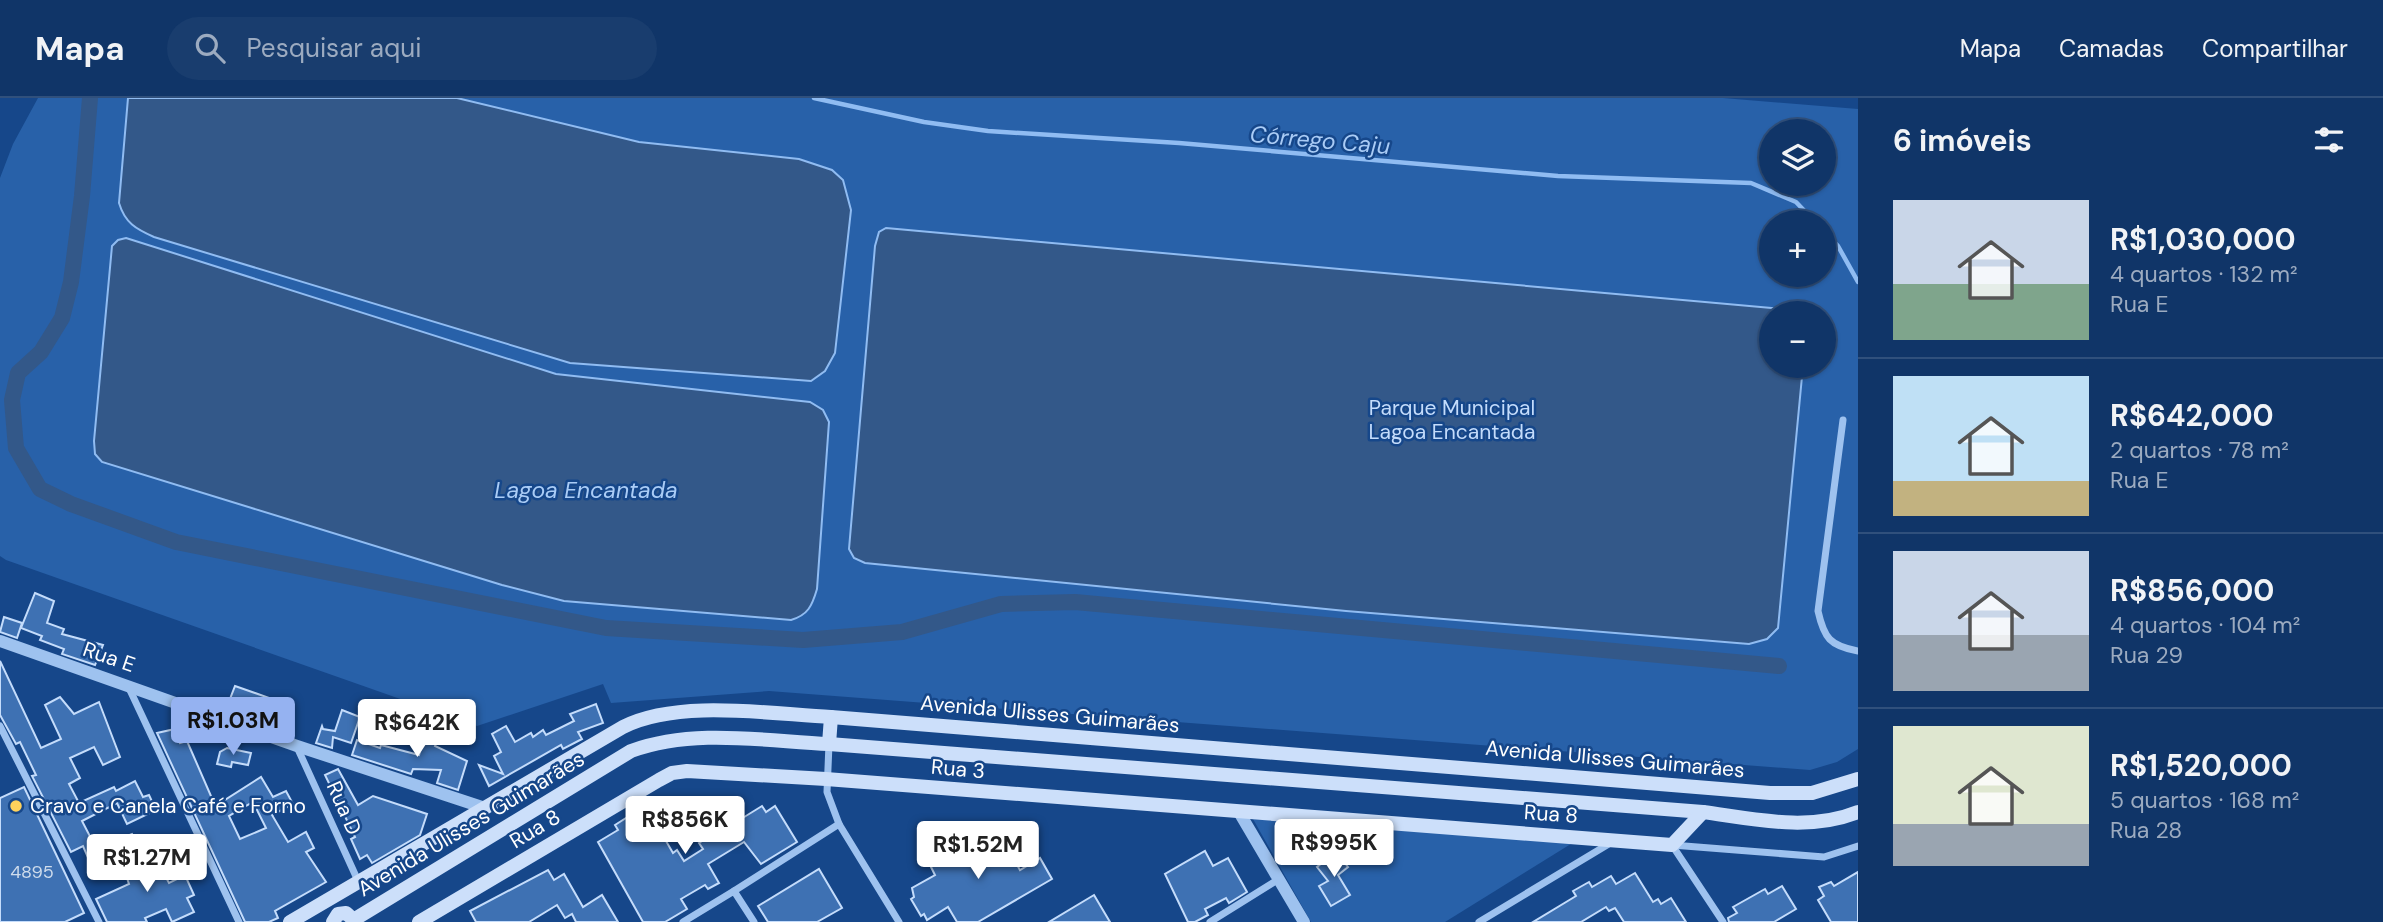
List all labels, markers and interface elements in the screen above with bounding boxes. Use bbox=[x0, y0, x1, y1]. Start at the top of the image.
search box bbox=[167, 17, 657, 80]
text: Mapa bbox=[35, 27, 125, 70]
icon: search bbox=[191, 29, 229, 67]
text: Pesquisar aqui bbox=[247, 31, 421, 65]
text: Mapa bbox=[1960, 33, 2021, 64]
text: Camadas bbox=[2059, 33, 2164, 64]
text: Compartilhar bbox=[2202, 33, 2348, 64]
water label: Córrego Caju bbox=[1249, 119, 1391, 161]
map controls bbox=[1759, 119, 1836, 378]
button: layers bbox=[1759, 119, 1836, 196]
text: 6 imóveis bbox=[1893, 121, 2032, 160]
icon: filters bbox=[2310, 121, 2348, 159]
button: + bbox=[1759, 210, 1836, 287]
text: R$1,030,000 bbox=[2110, 220, 2296, 259]
icon: home bbox=[1949, 228, 2033, 312]
text: 4 quartos · 132 m² bbox=[2110, 259, 2298, 289]
text: Rua E bbox=[2110, 289, 2168, 319]
button: − bbox=[1759, 301, 1836, 378]
park label: Parque Municipal Lagoa Encantada bbox=[1369, 394, 1535, 446]
text: R$642,000 bbox=[2110, 396, 2274, 435]
icon: home bbox=[1949, 404, 2033, 488]
text: 2 quartos · 78 m² bbox=[2110, 435, 2289, 465]
text: Rua E bbox=[2110, 465, 2168, 495]
water label: Lagoa Encantada bbox=[494, 475, 678, 505]
text: R$856,000 bbox=[2110, 571, 2274, 610]
icon: home bbox=[1949, 579, 2033, 663]
text: 4 quartos · 104 m² bbox=[2110, 610, 2300, 640]
street label: Rua E bbox=[79, 635, 139, 679]
text: Rua 29 bbox=[2110, 640, 2183, 670]
street label: Avenida Ulisses Guimarães bbox=[919, 689, 1181, 739]
pin: R$1.03M bbox=[168, 698, 298, 757]
pin: R$642K bbox=[360, 700, 474, 759]
text: R$1.03M bbox=[187, 705, 279, 735]
text: R$642K bbox=[374, 707, 460, 737]
street label: Avenida Ulisses Guimarães bbox=[1484, 734, 1746, 784]
street label: Avenida Ulisses Guimarães bbox=[352, 745, 590, 903]
text: R$1,520,000 bbox=[2110, 746, 2292, 785]
street label: Rua 3 bbox=[930, 753, 986, 785]
icon: home bbox=[1949, 754, 2033, 838]
street label: Rua D bbox=[320, 777, 368, 839]
text: 5 quartos · 168 m² bbox=[2110, 785, 2299, 815]
place label: Cravo e Canela Café e Forno bbox=[30, 792, 306, 820]
pin: R$856K bbox=[628, 796, 742, 856]
marker: Cravo e Canela Café e Forno bbox=[8, 798, 24, 814]
street label: Rua 8 bbox=[1523, 798, 1579, 830]
street label: Rua 8 bbox=[505, 803, 565, 855]
text: R$856K bbox=[642, 804, 728, 834]
text: Rua 28 bbox=[2110, 815, 2182, 845]
pin: R$995K bbox=[1277, 820, 1391, 879]
pin: R$1.52M bbox=[913, 822, 1043, 881]
text: R$995K bbox=[1291, 827, 1377, 857]
text: R$1.52M bbox=[933, 829, 1023, 859]
pin: R$1.27M bbox=[82, 834, 212, 894]
text: R$1.27M bbox=[103, 842, 191, 872]
house number: 4895 bbox=[10, 860, 54, 884]

